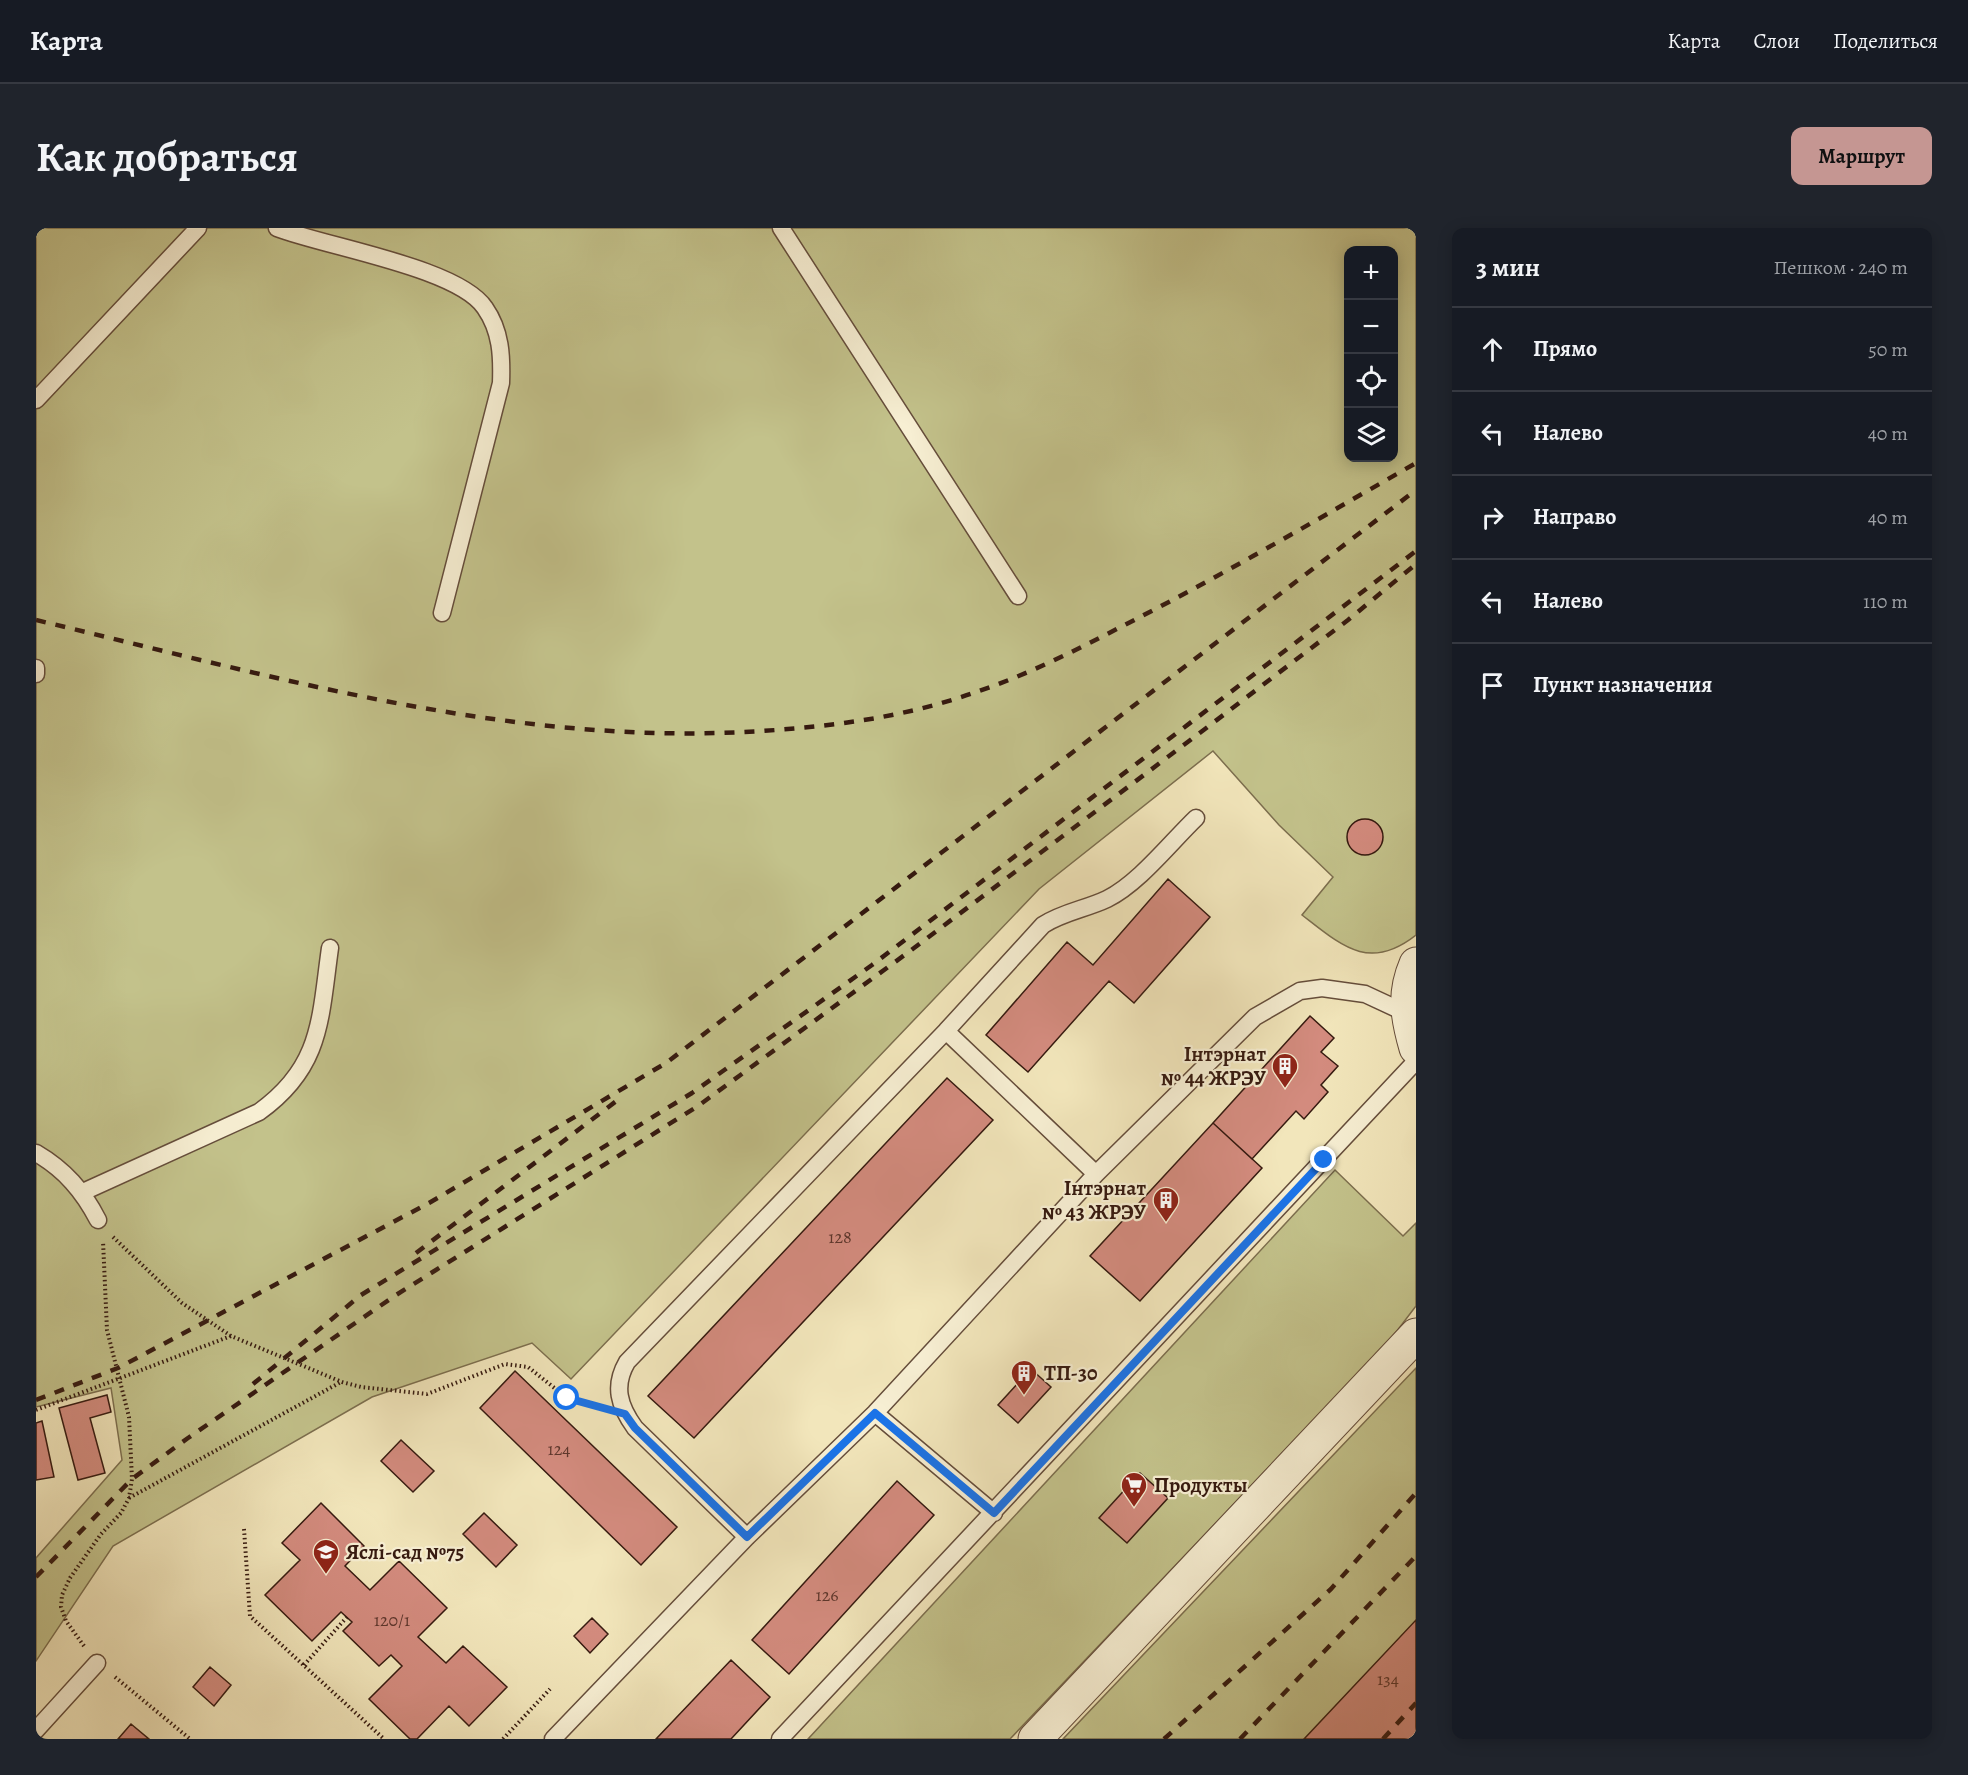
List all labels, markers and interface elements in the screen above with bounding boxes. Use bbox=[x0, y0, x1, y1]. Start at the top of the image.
text: Карта bbox=[30, 22, 103, 60]
text: Карта bbox=[1667, 27, 1720, 55]
text: Слои bbox=[1753, 27, 1800, 55]
text: Поделиться bbox=[1833, 27, 1938, 55]
button: Маршрут bbox=[1791, 127, 1932, 185]
text: Как добраться bbox=[36, 128, 298, 185]
map controls bbox=[1344, 246, 1398, 462]
button: + bbox=[1344, 246, 1398, 300]
text: 3 мин bbox=[1476, 250, 1540, 285]
text: Пешком · 240 m bbox=[1774, 254, 1908, 281]
button: − bbox=[1344, 300, 1398, 354]
icon: ahead bbox=[1476, 333, 1509, 366]
text: Прямо bbox=[1533, 334, 1597, 364]
text: 50 m bbox=[1868, 336, 1908, 363]
button: locate bbox=[1344, 354, 1398, 408]
button: layers bbox=[1344, 408, 1398, 462]
icon: left bbox=[1476, 417, 1509, 450]
text: Налево bbox=[1533, 418, 1603, 448]
text: 40 m bbox=[1868, 420, 1908, 447]
icon: right bbox=[1476, 501, 1509, 534]
text: Направо bbox=[1533, 502, 1616, 532]
text: 40 m bbox=[1868, 504, 1908, 531]
icon: left bbox=[1476, 585, 1509, 618]
text: Налево bbox=[1533, 586, 1603, 616]
text: 110 m bbox=[1863, 588, 1908, 615]
icon: arrive bbox=[1476, 669, 1509, 702]
text: Пункт назначения bbox=[1533, 670, 1712, 700]
place label: Інтэрнат № 44 ЖРЭУ bbox=[1161, 1040, 1267, 1092]
building icon: Інтэрнат № 44 ЖРЭУ bbox=[1270, 1051, 1300, 1089]
route end bbox=[1310, 1146, 1336, 1172]
place label: Інтэрнат № 43 ЖРЭУ bbox=[1042, 1174, 1147, 1226]
building icon: Інтэрнат № 43 ЖРЭУ bbox=[1151, 1185, 1181, 1223]
house number: 128 bbox=[828, 1225, 852, 1249]
building icon: ТП-30 bbox=[1009, 1358, 1039, 1396]
place label: ТП-30 bbox=[1044, 1359, 1098, 1387]
route start bbox=[553, 1384, 579, 1410]
house number: 124 bbox=[548, 1437, 570, 1461]
supermarket icon: Продукты bbox=[1119, 1470, 1149, 1508]
place label: Продукты bbox=[1154, 1471, 1248, 1499]
school or university icon: Яслі-сад №75 bbox=[311, 1537, 341, 1575]
place label: Яслі-сад №75 bbox=[346, 1538, 464, 1566]
house number: 126 bbox=[815, 1583, 839, 1607]
house number: 120/1 bbox=[374, 1608, 410, 1632]
house number: 134 bbox=[1377, 1667, 1399, 1691]

